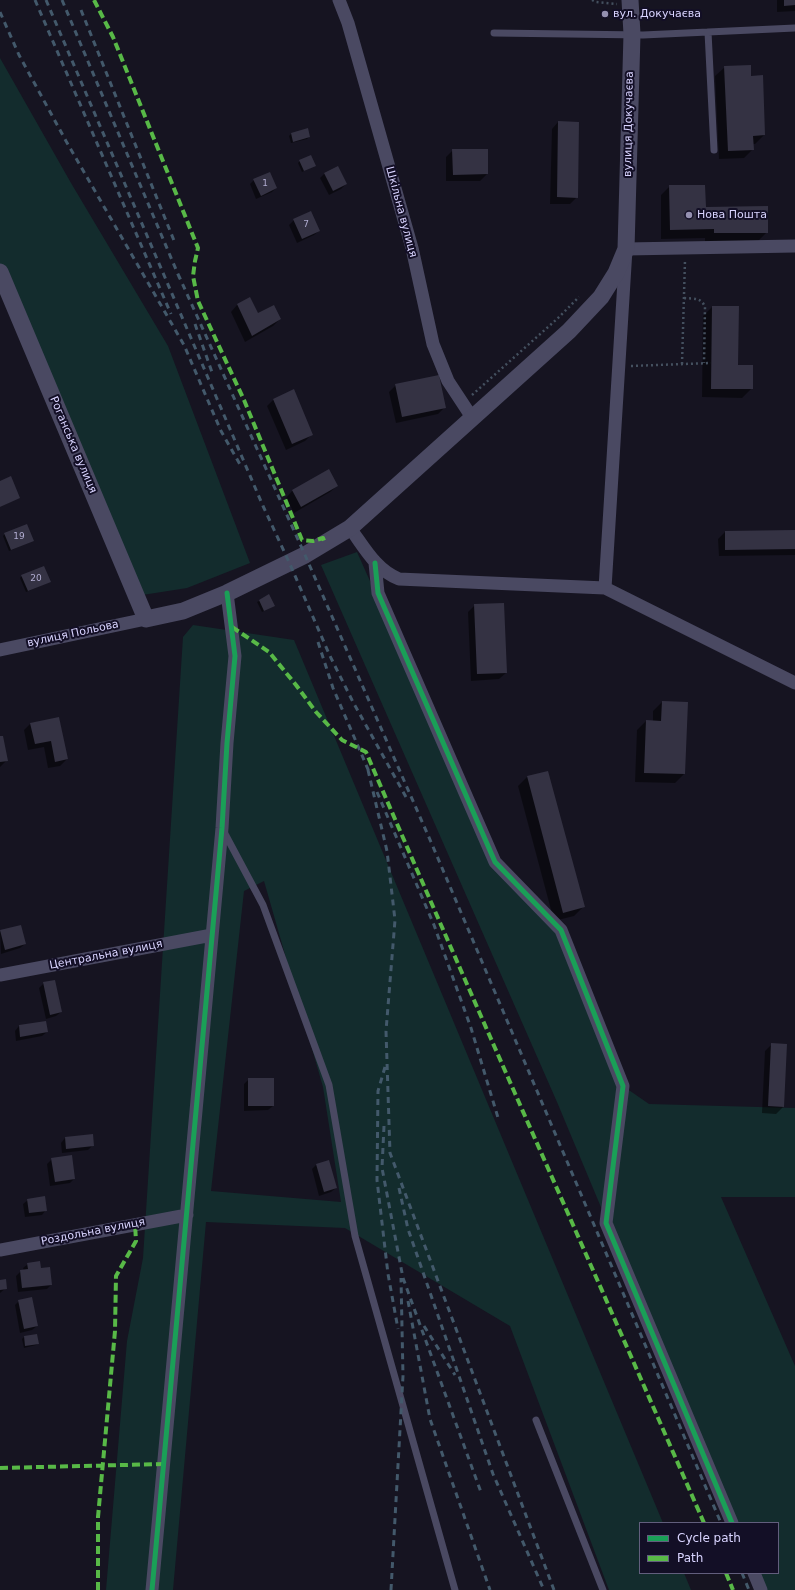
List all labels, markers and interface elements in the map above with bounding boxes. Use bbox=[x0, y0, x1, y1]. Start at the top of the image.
place label: вул. Докучаєва bbox=[613, 7, 701, 21]
marker: вул. Докучаєва bbox=[600, 9, 610, 19]
street label: вулиця Докучаєва bbox=[621, 71, 637, 177]
street label: Шкільна вулиця bbox=[383, 165, 419, 259]
house number: 1 bbox=[262, 179, 268, 189]
place label: Нова Пошта bbox=[697, 208, 767, 222]
marker: Нова Пошта bbox=[684, 210, 694, 220]
house number: 7 bbox=[303, 220, 309, 230]
street label: Роганська вулиця bbox=[47, 395, 99, 495]
house number: 19 bbox=[13, 532, 25, 542]
house number: 20 bbox=[30, 574, 42, 584]
street label: вулиця Польова bbox=[26, 618, 120, 650]
street label: Центральна вулиця bbox=[48, 938, 164, 972]
street label: Роздольна вулиця bbox=[40, 1215, 146, 1249]
legend bbox=[639, 1522, 779, 1574]
text: Cycle path bbox=[677, 1531, 741, 1545]
text: Path bbox=[677, 1551, 703, 1565]

